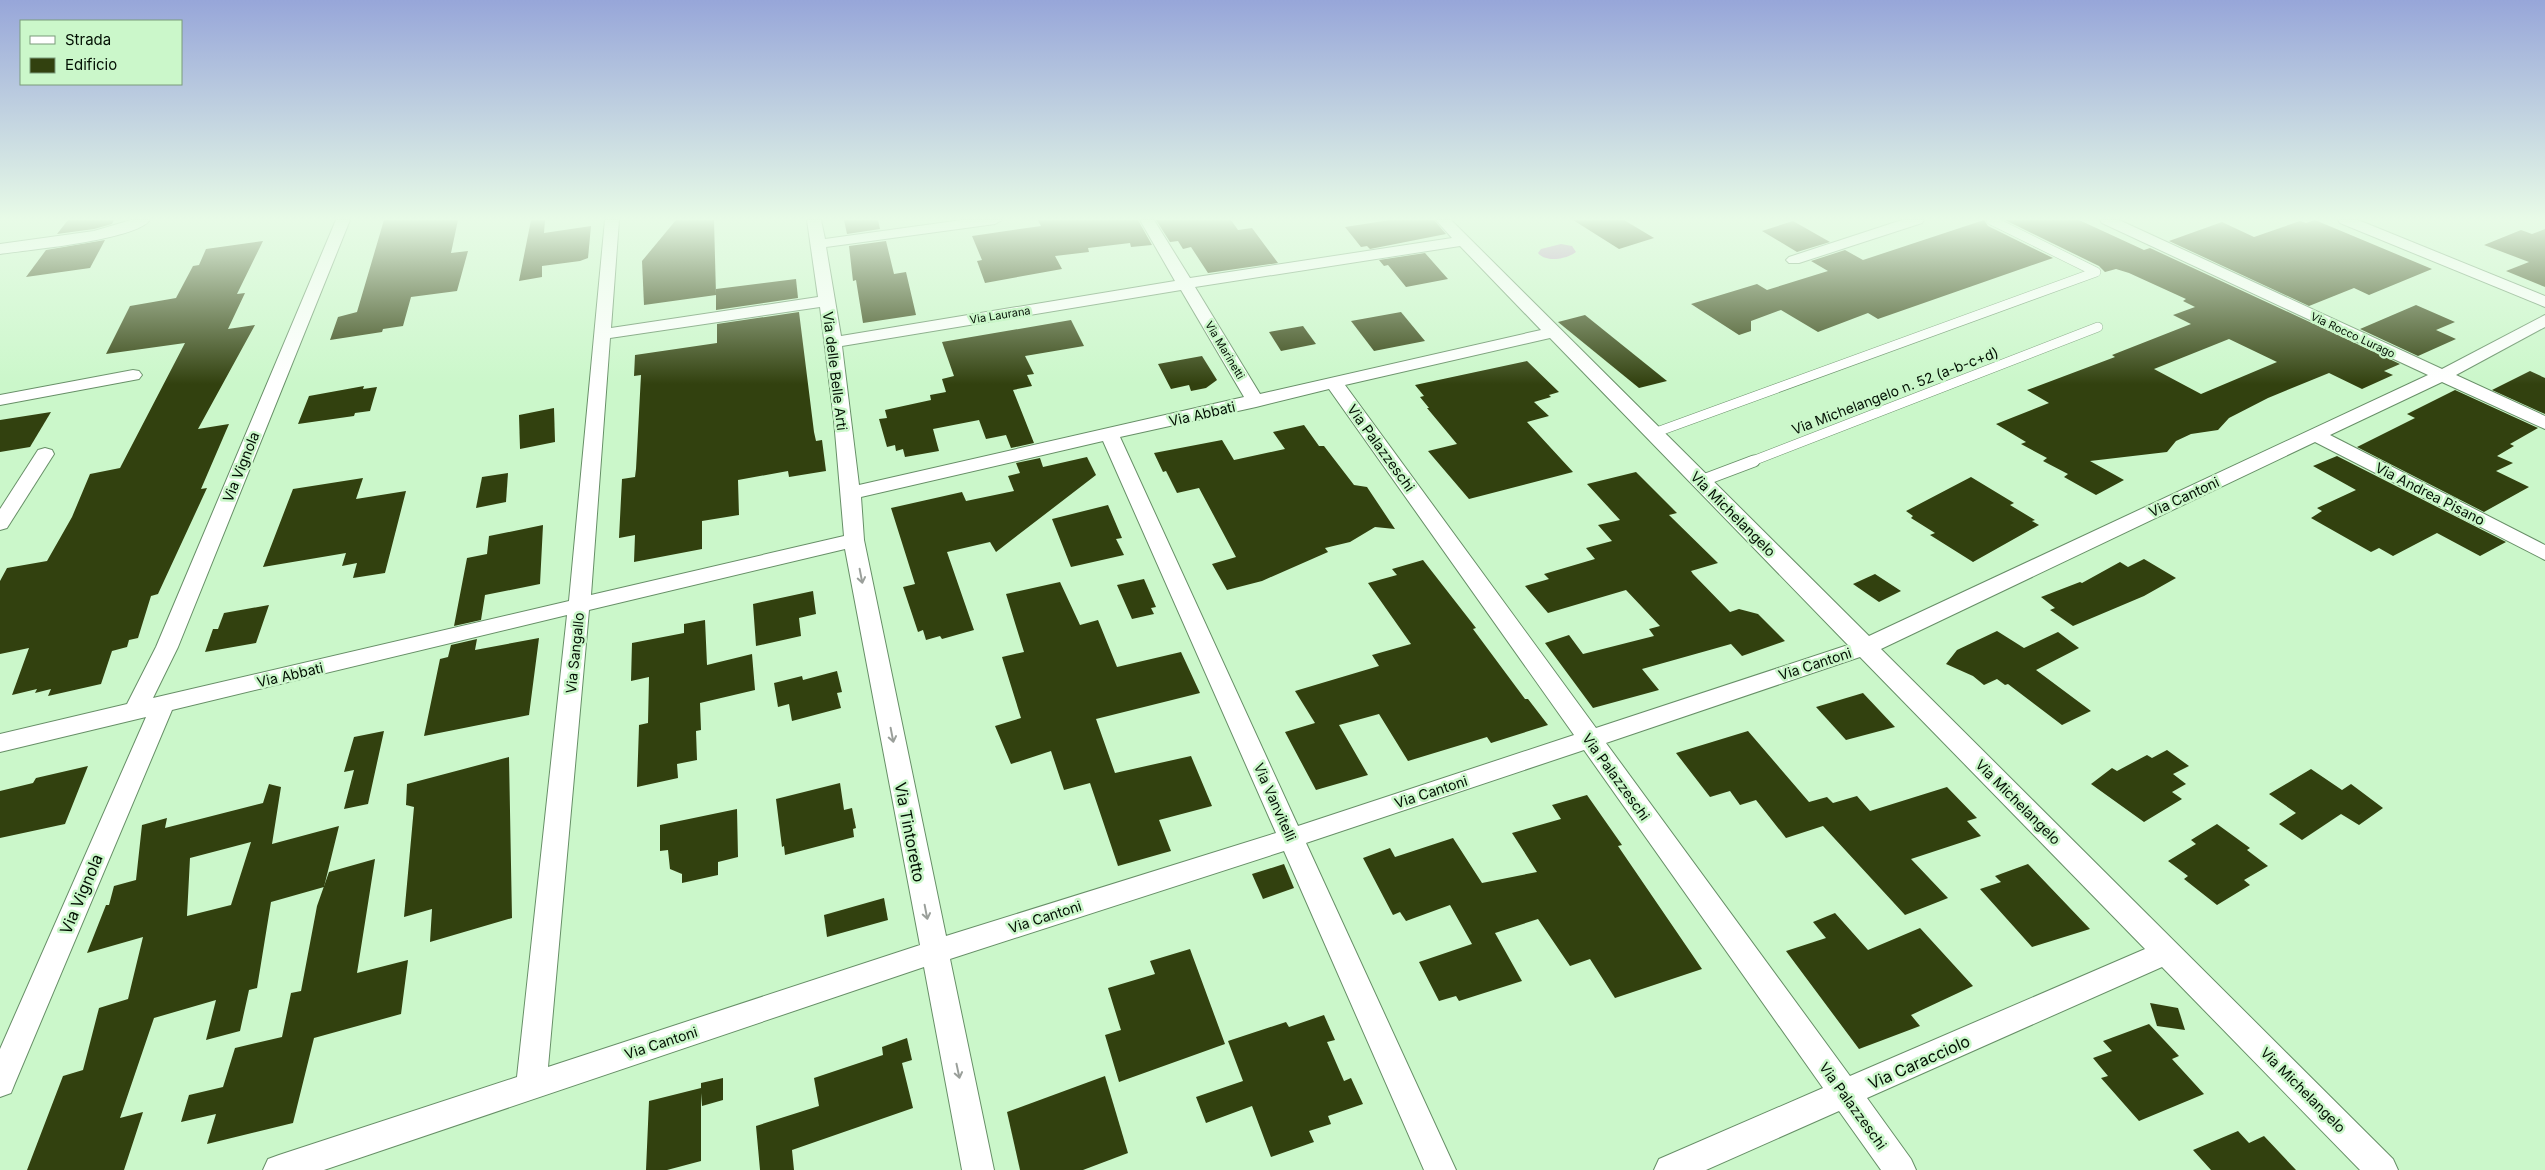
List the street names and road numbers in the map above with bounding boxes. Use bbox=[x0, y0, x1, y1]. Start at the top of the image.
street label: Via Laurana bbox=[969, 303, 1031, 327]
street label: Via Rocco Lurago bbox=[2308, 309, 2398, 361]
street label: Via delle Belle Arti bbox=[820, 310, 851, 431]
street label: Via Marinetti bbox=[1202, 318, 1248, 382]
street label: Via Michelangelo n. 52 (a-b-c+d) bbox=[1789, 343, 2001, 438]
street label: Via Abbati bbox=[1167, 398, 1237, 429]
street label: Via Palazzeschi bbox=[1344, 401, 1419, 495]
street label: Via Vignola bbox=[219, 429, 262, 504]
street label: Via Andrea Pisano bbox=[2373, 459, 2488, 529]
street label: Via Michelangelo bbox=[1687, 468, 1779, 560]
street label: Via Cantoni bbox=[2146, 473, 2222, 520]
street label: Via Sangallo bbox=[562, 611, 587, 694]
street label: Via Cantoni bbox=[1776, 644, 1853, 683]
street label: Via Abbati bbox=[255, 659, 325, 690]
street label: Via Palazzeschi bbox=[1579, 730, 1654, 824]
street label: Via Michelangelo bbox=[1972, 756, 2064, 848]
street label: Via Vanvitelli bbox=[1251, 760, 1300, 844]
street label: Via Cantoni bbox=[1392, 772, 1469, 811]
street label: Via Tintoretto bbox=[891, 780, 929, 884]
street label: Via Vignola bbox=[55, 851, 107, 937]
street label: Via Cantoni bbox=[1006, 897, 1083, 936]
street label: Via Cantoni bbox=[622, 1023, 699, 1062]
street label: Via Caracciolo bbox=[1865, 1031, 1973, 1093]
street label: Via Michelangelo bbox=[2257, 1044, 2349, 1136]
street label: Via Palazzeschi bbox=[1816, 1059, 1891, 1153]

